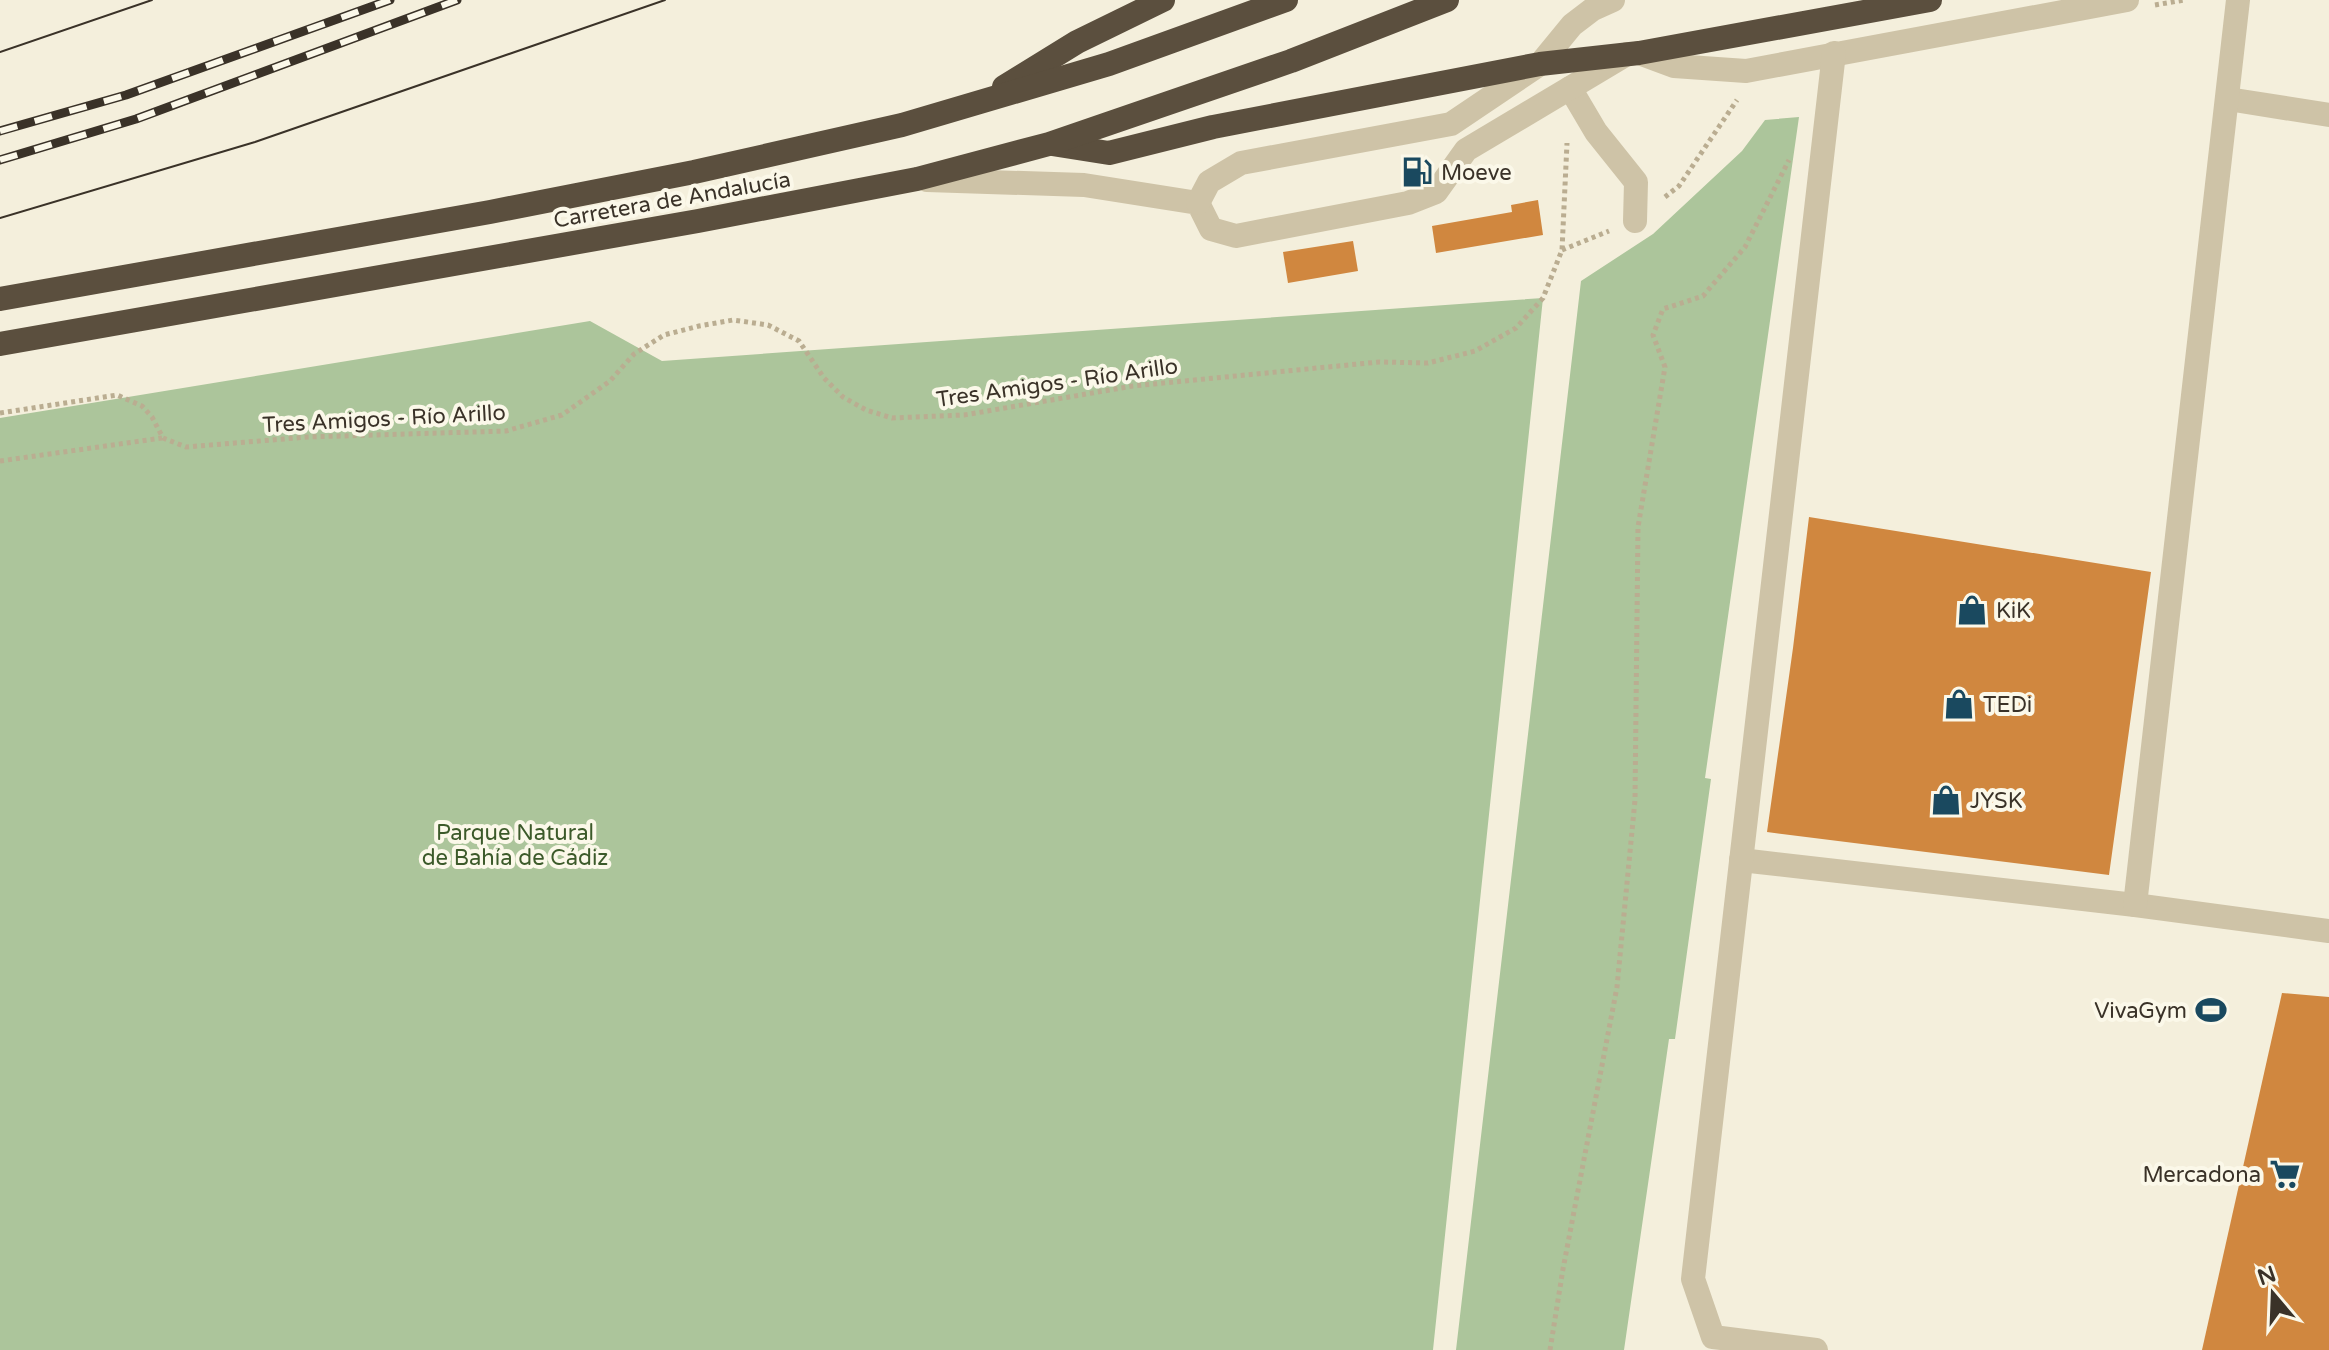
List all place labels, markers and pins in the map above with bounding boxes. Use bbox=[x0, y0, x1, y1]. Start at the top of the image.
fuel station icon: Moeve bbox=[1400, 155, 1434, 189]
place label: Moeve bbox=[1441, 160, 1512, 186]
shop icon: KiK bbox=[1955, 593, 1989, 627]
place label: KiK bbox=[1996, 598, 2031, 624]
shop icon: TEDi bbox=[1942, 687, 1976, 721]
place label: TEDi bbox=[1983, 692, 2032, 718]
shop icon: JYSK bbox=[1929, 783, 1963, 817]
place label: JYSK bbox=[1970, 788, 2023, 814]
sports icon: VivaGym bbox=[2194, 993, 2228, 1027]
place label: VivaGym bbox=[2094, 998, 2187, 1024]
supermarket icon: Mercadona bbox=[2268, 1157, 2302, 1191]
place label: Mercadona bbox=[2142, 1162, 2261, 1188]

